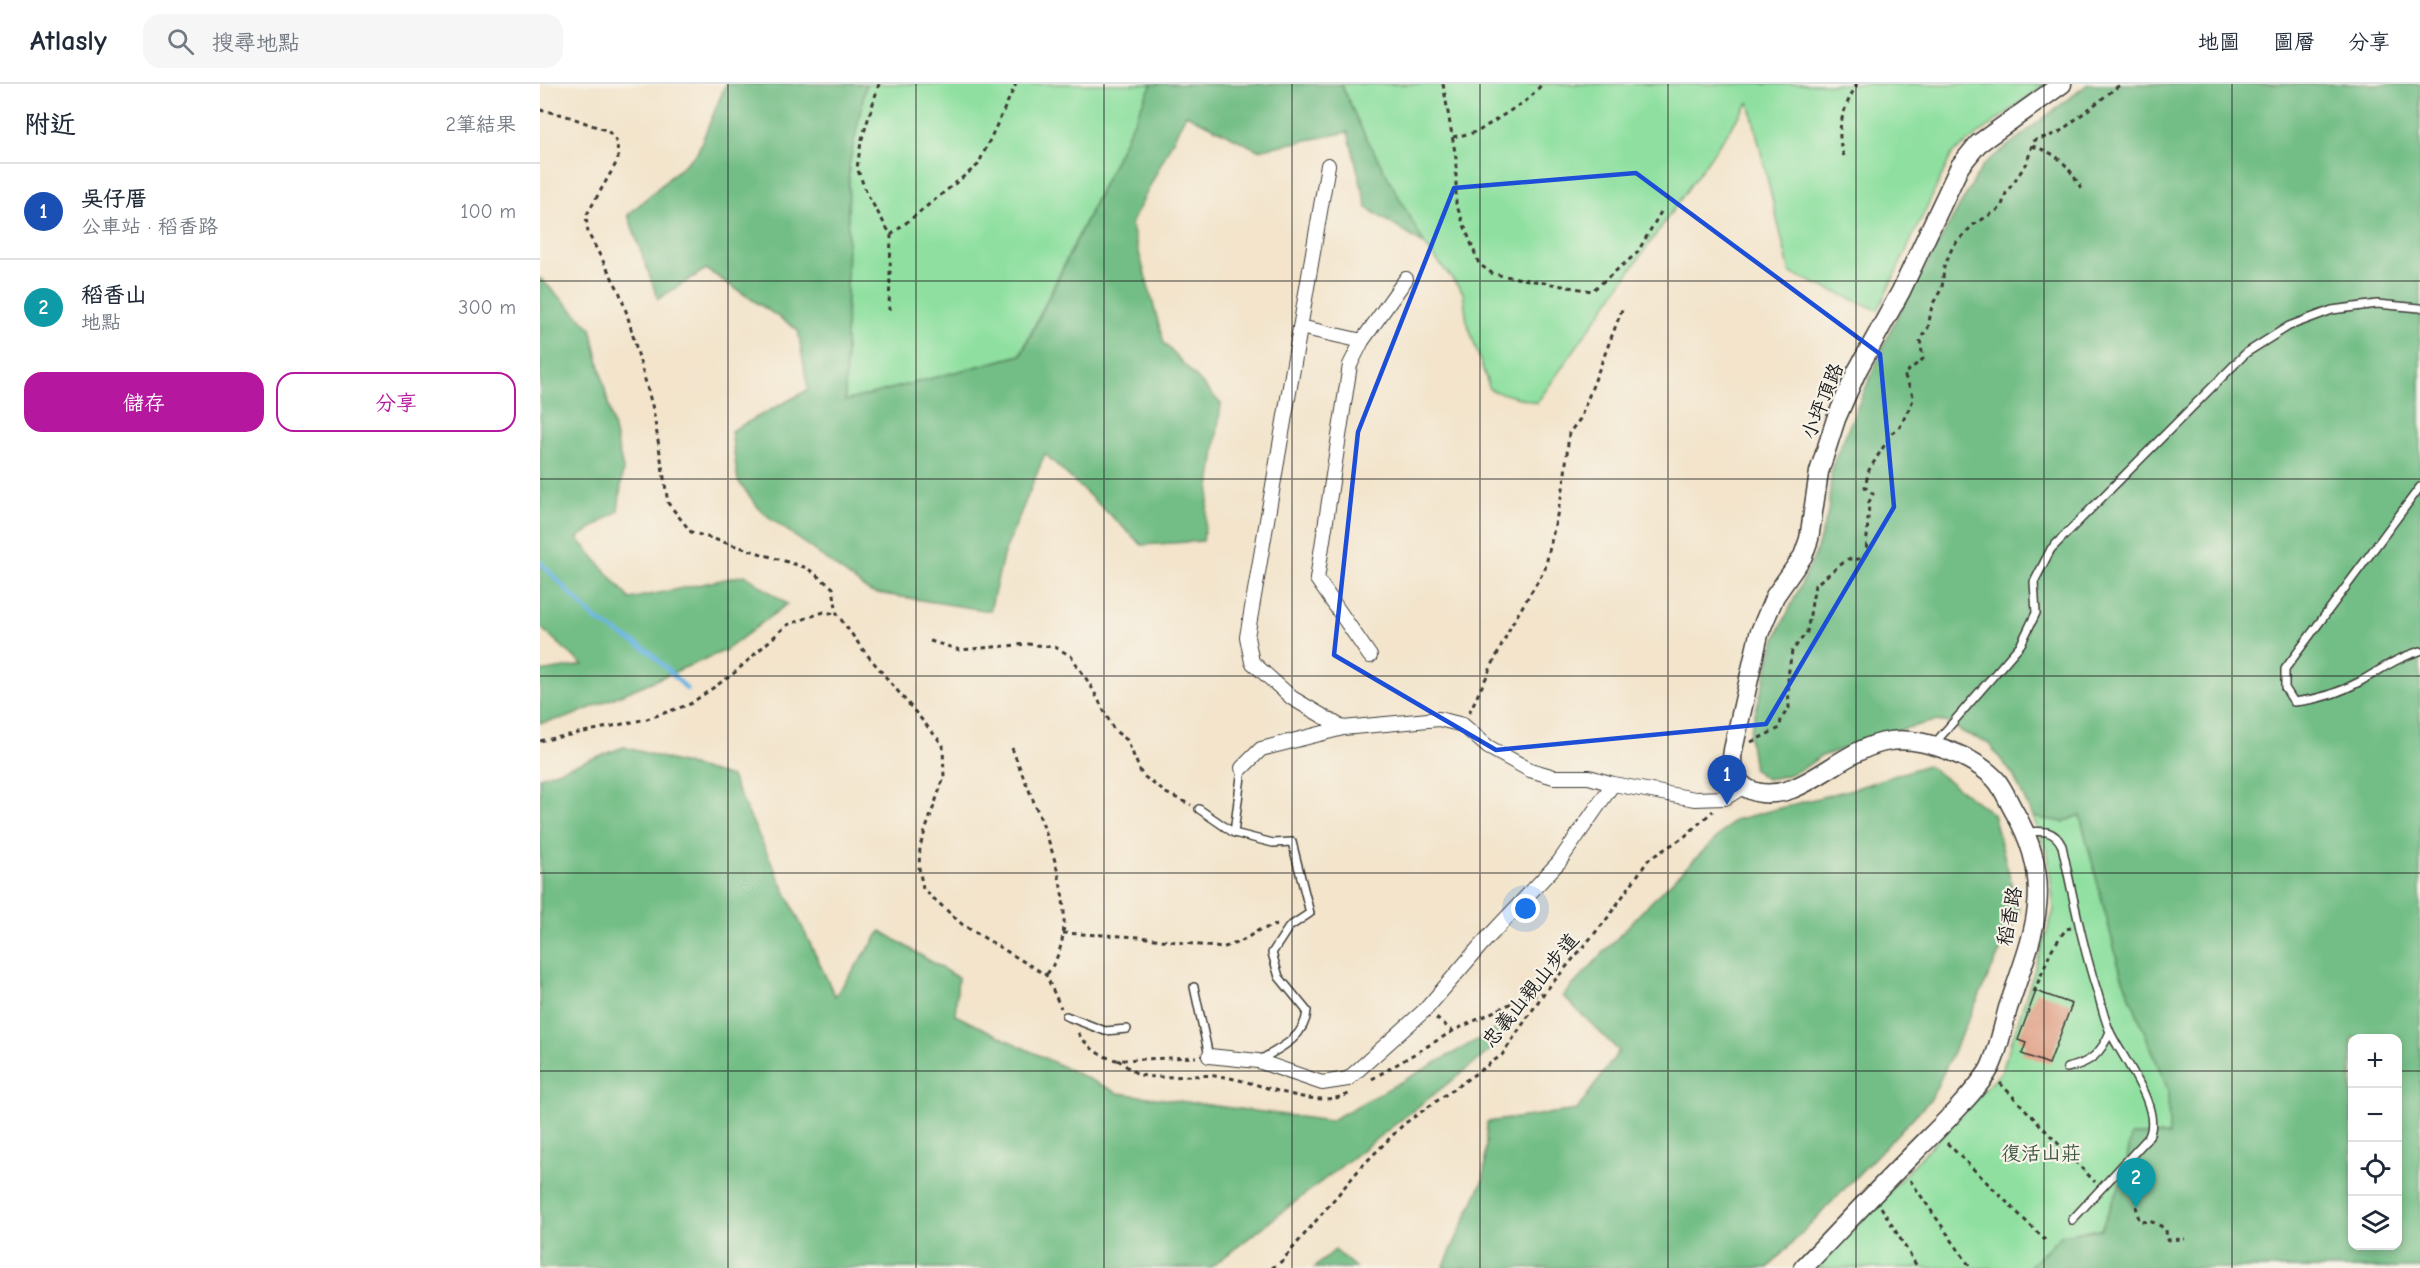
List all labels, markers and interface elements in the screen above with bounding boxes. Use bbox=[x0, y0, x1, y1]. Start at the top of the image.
search box bbox=[143, 14, 563, 68]
text: Atlasly bbox=[30, 25, 107, 57]
icon: search bbox=[164, 25, 197, 58]
text: 搜尋地點 bbox=[212, 30, 300, 56]
text: 地圖 bbox=[2198, 30, 2240, 54]
text: 圖層 bbox=[2273, 30, 2315, 54]
text: 分享 bbox=[2348, 30, 2390, 54]
text: 附近 bbox=[24, 110, 76, 140]
text: 2筆結果 bbox=[446, 113, 516, 136]
text: 吳仔厝 bbox=[81, 186, 147, 212]
text: 1 bbox=[40, 200, 47, 223]
text: 100 m bbox=[461, 200, 516, 223]
text: 公車站 · 稻香路 bbox=[81, 215, 218, 238]
text: 稻香山 bbox=[81, 282, 147, 308]
text: 2 bbox=[39, 296, 48, 319]
text: 300 m bbox=[458, 296, 516, 319]
text: 地點 bbox=[81, 311, 121, 334]
street label: 小坪頂路 bbox=[1797, 359, 1848, 443]
button: 儲存 bbox=[24, 372, 264, 432]
button: 分享 bbox=[276, 372, 516, 432]
pin: 1 bbox=[1708, 756, 1746, 805]
street label: 稻香路 bbox=[1992, 883, 2027, 948]
your location bbox=[1511, 894, 1540, 923]
street label: 忠義山親山步道 bbox=[1477, 929, 1583, 1052]
map controls bbox=[2348, 1034, 2402, 1250]
button: + bbox=[2348, 1034, 2402, 1088]
button: − bbox=[2348, 1088, 2402, 1142]
park label: 復活山莊 bbox=[2001, 1142, 2081, 1165]
button: locate bbox=[2348, 1142, 2402, 1196]
pin: 2 bbox=[2116, 1158, 2156, 1208]
button: layers bbox=[2348, 1196, 2402, 1250]

